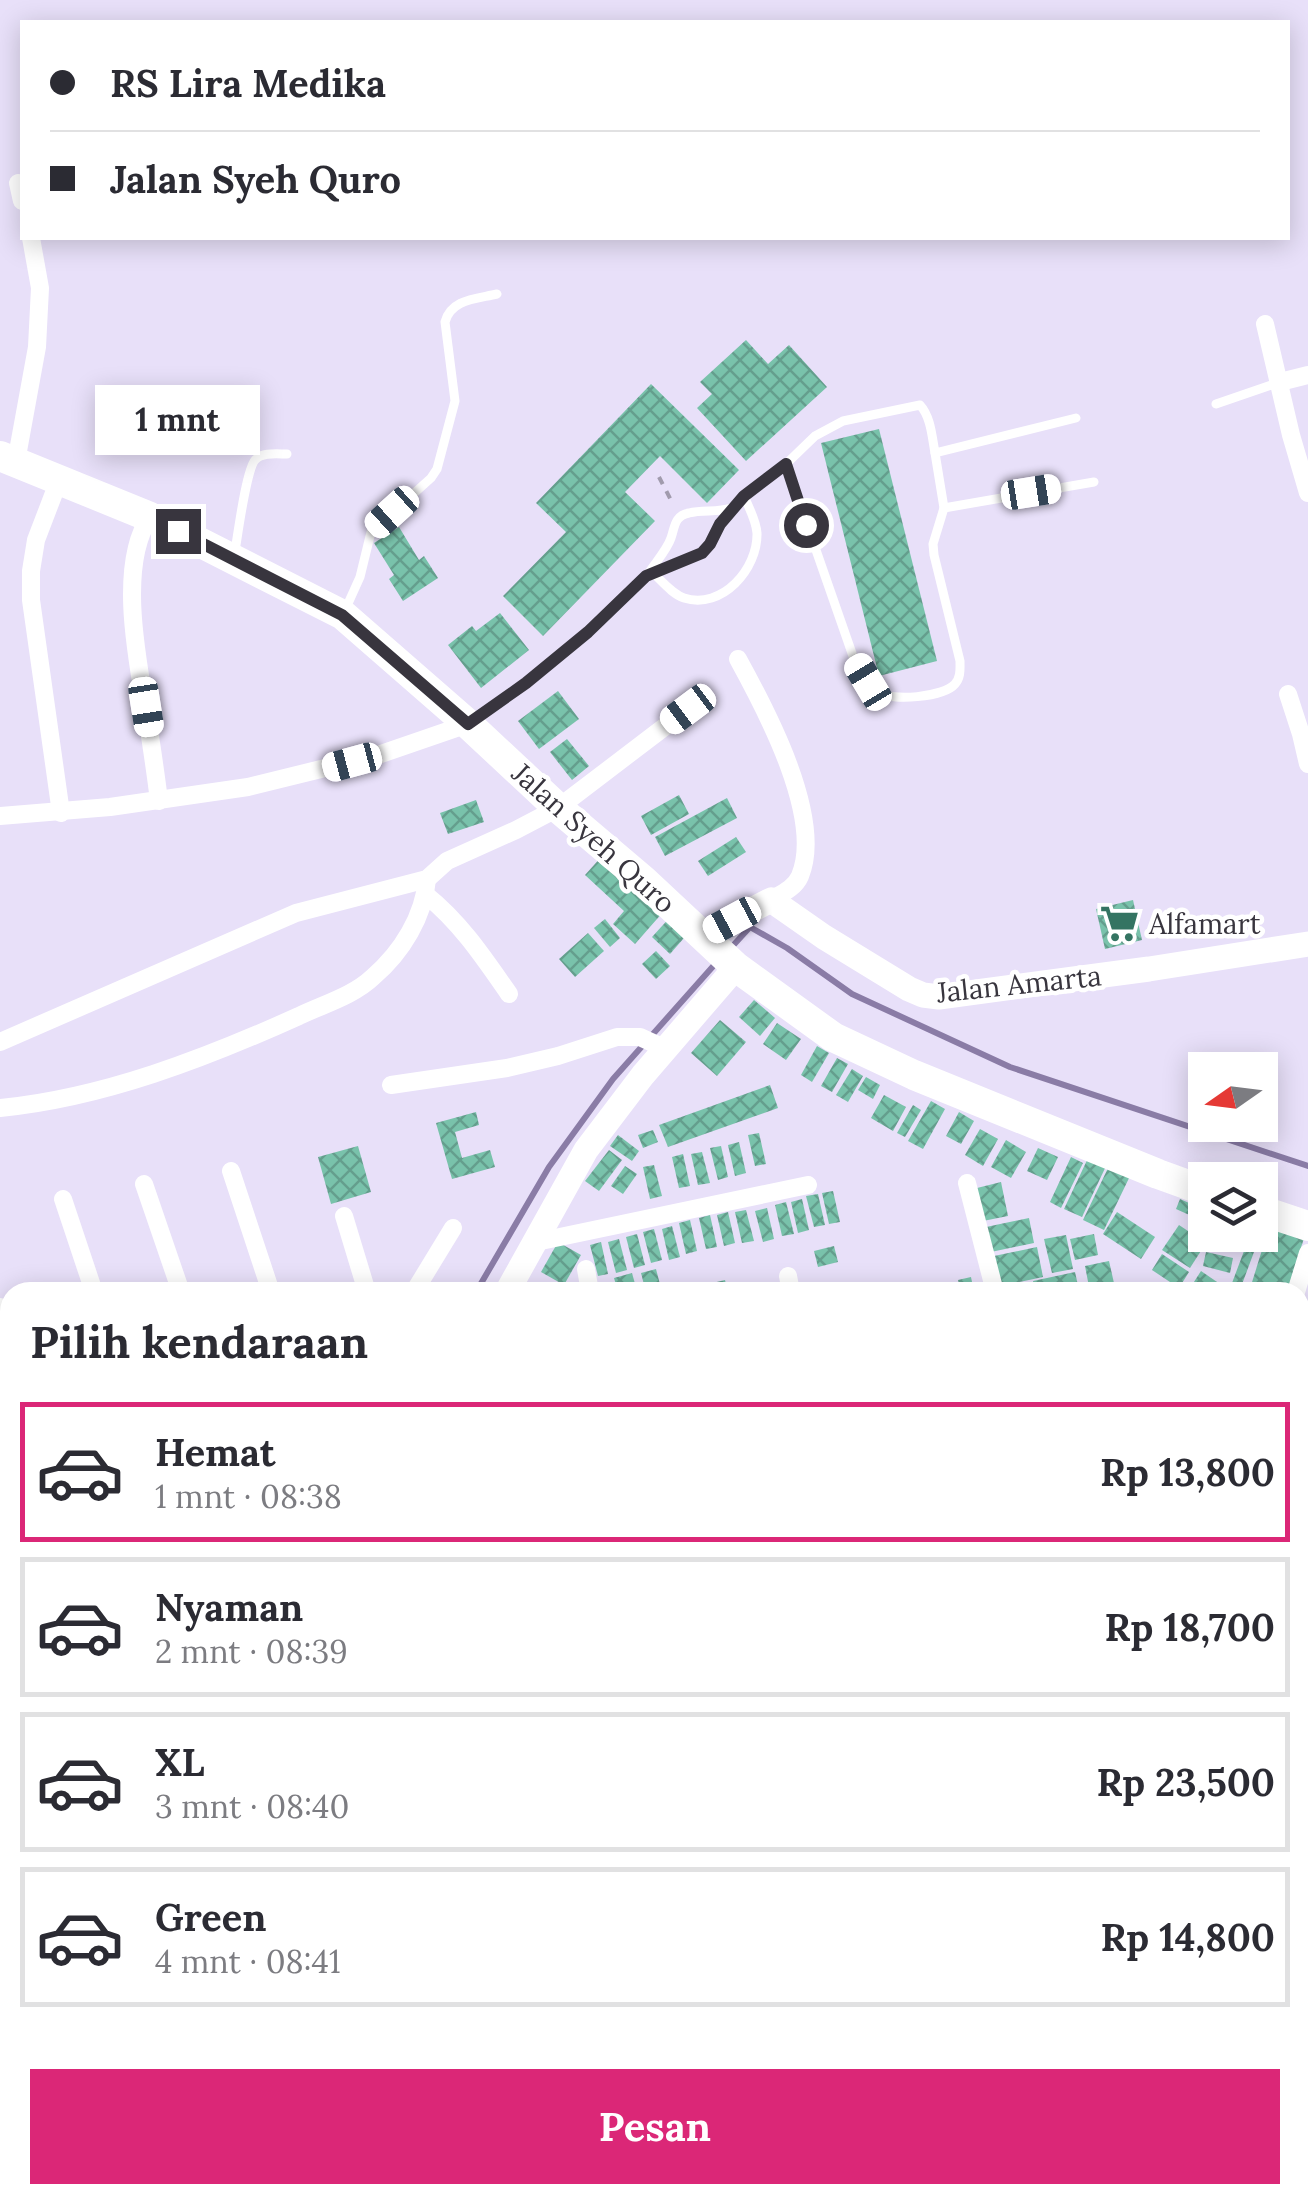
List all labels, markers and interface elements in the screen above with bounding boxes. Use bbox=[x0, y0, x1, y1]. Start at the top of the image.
text: RS Lira Medika bbox=[110, 59, 386, 107]
text: Jalan Syeh Quro bbox=[110, 155, 401, 203]
callout: 1 mnt bbox=[96, 386, 260, 456]
text: 1 mnt bbox=[135, 399, 220, 440]
car bbox=[999, 472, 1063, 512]
car bbox=[360, 481, 424, 543]
route start bbox=[784, 503, 829, 548]
route end bbox=[156, 509, 201, 554]
car bbox=[840, 649, 896, 715]
car bbox=[126, 675, 166, 739]
car bbox=[655, 679, 721, 739]
car bbox=[319, 740, 385, 784]
street label: Jalan Syeh Quro bbox=[504, 754, 683, 921]
car bbox=[698, 893, 766, 947]
supermarket icon: Alfamart bbox=[1098, 903, 1140, 945]
place label: Alfamart bbox=[1148, 906, 1261, 942]
street label: Jalan Amarta bbox=[934, 957, 1103, 1011]
north arrow bbox=[1188, 1052, 1278, 1142]
map controls bbox=[1188, 1052, 1278, 1252]
button: layers bbox=[1188, 1162, 1278, 1252]
text: Pilih kendaraan bbox=[30, 1313, 368, 1370]
icon: car bbox=[35, 1427, 125, 1517]
text: Hemat bbox=[155, 1428, 276, 1476]
text: Rp 13,800 bbox=[1100, 1448, 1275, 1496]
text: 1 mnt · 08:38 bbox=[155, 1476, 342, 1517]
icon: car bbox=[35, 1582, 125, 1672]
text: Nyaman bbox=[155, 1583, 303, 1631]
text: Rp 18,700 bbox=[1105, 1603, 1275, 1651]
text: 2 mnt · 08:39 bbox=[155, 1631, 348, 1672]
icon: car bbox=[35, 1737, 125, 1827]
text: XL bbox=[155, 1738, 205, 1786]
text: Rp 23,500 bbox=[1096, 1758, 1275, 1806]
text: 3 mnt · 08:40 bbox=[155, 1786, 349, 1827]
icon: car bbox=[35, 1892, 125, 1982]
text: Green bbox=[155, 1893, 267, 1941]
text: Rp 14,800 bbox=[1101, 1913, 1275, 1961]
text: 4 mnt · 08:41 bbox=[155, 1941, 341, 1982]
button: Pesan bbox=[30, 2069, 1280, 2184]

